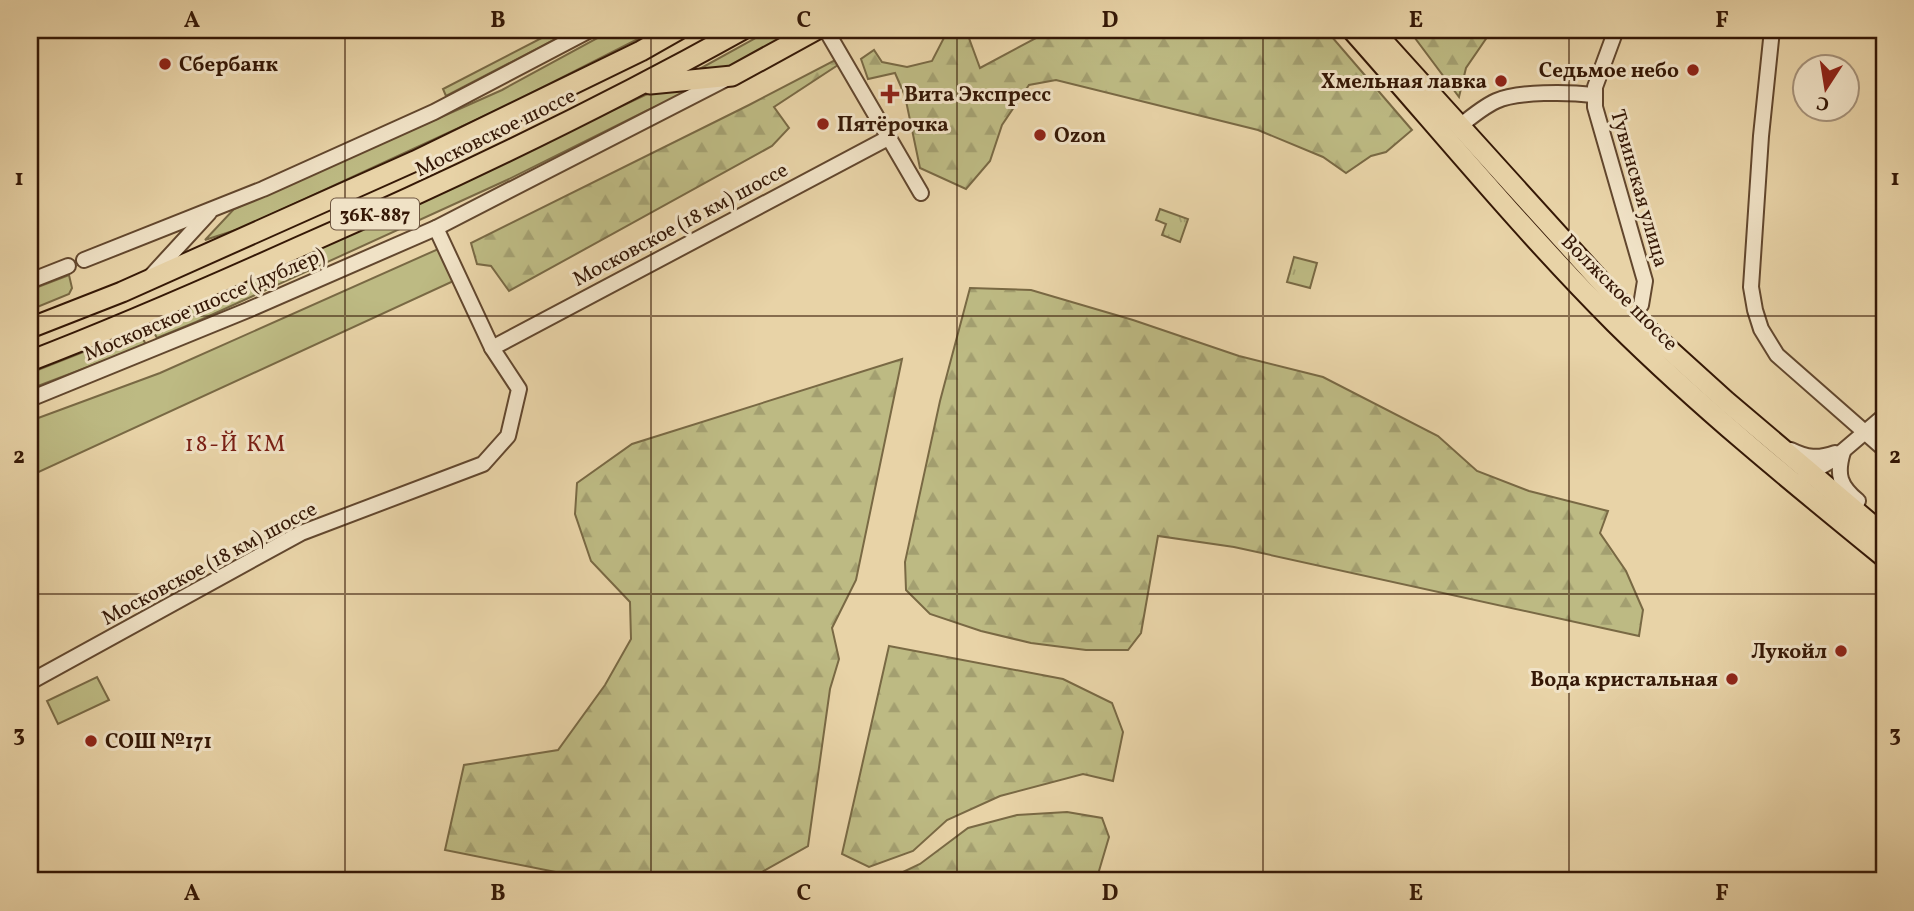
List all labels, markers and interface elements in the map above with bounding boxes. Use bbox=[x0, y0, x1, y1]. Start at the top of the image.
text: A bbox=[184, 5, 200, 37]
text: B bbox=[490, 5, 506, 37]
text: C bbox=[797, 5, 811, 37]
text: D bbox=[1102, 5, 1119, 37]
text: E bbox=[1409, 5, 1423, 37]
text: F bbox=[1715, 5, 1729, 37]
place label: Сбербанк bbox=[179, 51, 278, 80]
north arrow bbox=[1792, 52, 1862, 122]
marker: Сбербанк bbox=[157, 56, 173, 72]
place label: Седьмое небо bbox=[1539, 57, 1679, 86]
marker: Седьмое небо bbox=[1685, 62, 1701, 78]
place label: Хмельная лавка bbox=[1321, 68, 1487, 97]
marker: Хмельная лавка bbox=[1493, 73, 1509, 89]
place label: Вита Экспресс bbox=[904, 81, 1051, 110]
street label: Московское шоссе bbox=[411, 82, 581, 185]
marker: Вита Экспресс bbox=[882, 86, 898, 102]
text: С bbox=[1814, 89, 1832, 117]
street label: Тувинская улица bbox=[1602, 106, 1675, 271]
place label: Пятёрочка bbox=[837, 111, 949, 140]
marker: Пятёрочка bbox=[815, 116, 831, 132]
place label: Ozon bbox=[1054, 122, 1106, 151]
marker: Ozon bbox=[1032, 127, 1048, 143]
street label: Московское (18 км) шоссе bbox=[568, 156, 794, 295]
text: 1 bbox=[14, 163, 24, 195]
text: 1 bbox=[1890, 163, 1900, 195]
road number: 36К-887 bbox=[331, 198, 419, 230]
street label: Волжское шоссе bbox=[1554, 228, 1684, 358]
street label: Московское шоссе (дублер) bbox=[80, 241, 330, 369]
district label: 18-Й КМ bbox=[185, 429, 287, 461]
text: 2 bbox=[13, 441, 25, 473]
text: 2 bbox=[1889, 441, 1901, 473]
street label: Московское (18 км) шоссе bbox=[97, 495, 323, 634]
place label: Лукойл bbox=[1751, 638, 1827, 667]
marker: Лукойл bbox=[1833, 643, 1849, 659]
place label: Вода кристальная bbox=[1530, 666, 1718, 695]
marker: Вода кристальная bbox=[1724, 671, 1740, 687]
text: 3 bbox=[13, 719, 25, 751]
text: 3 bbox=[1889, 719, 1901, 751]
place label: СОШ №171 bbox=[105, 728, 212, 757]
marker: СОШ №171 bbox=[83, 733, 99, 749]
text: A bbox=[184, 878, 200, 910]
text: B bbox=[490, 878, 506, 910]
text: C bbox=[797, 878, 811, 910]
text: D bbox=[1102, 878, 1119, 910]
text: E bbox=[1409, 878, 1423, 910]
text: F bbox=[1715, 878, 1729, 910]

